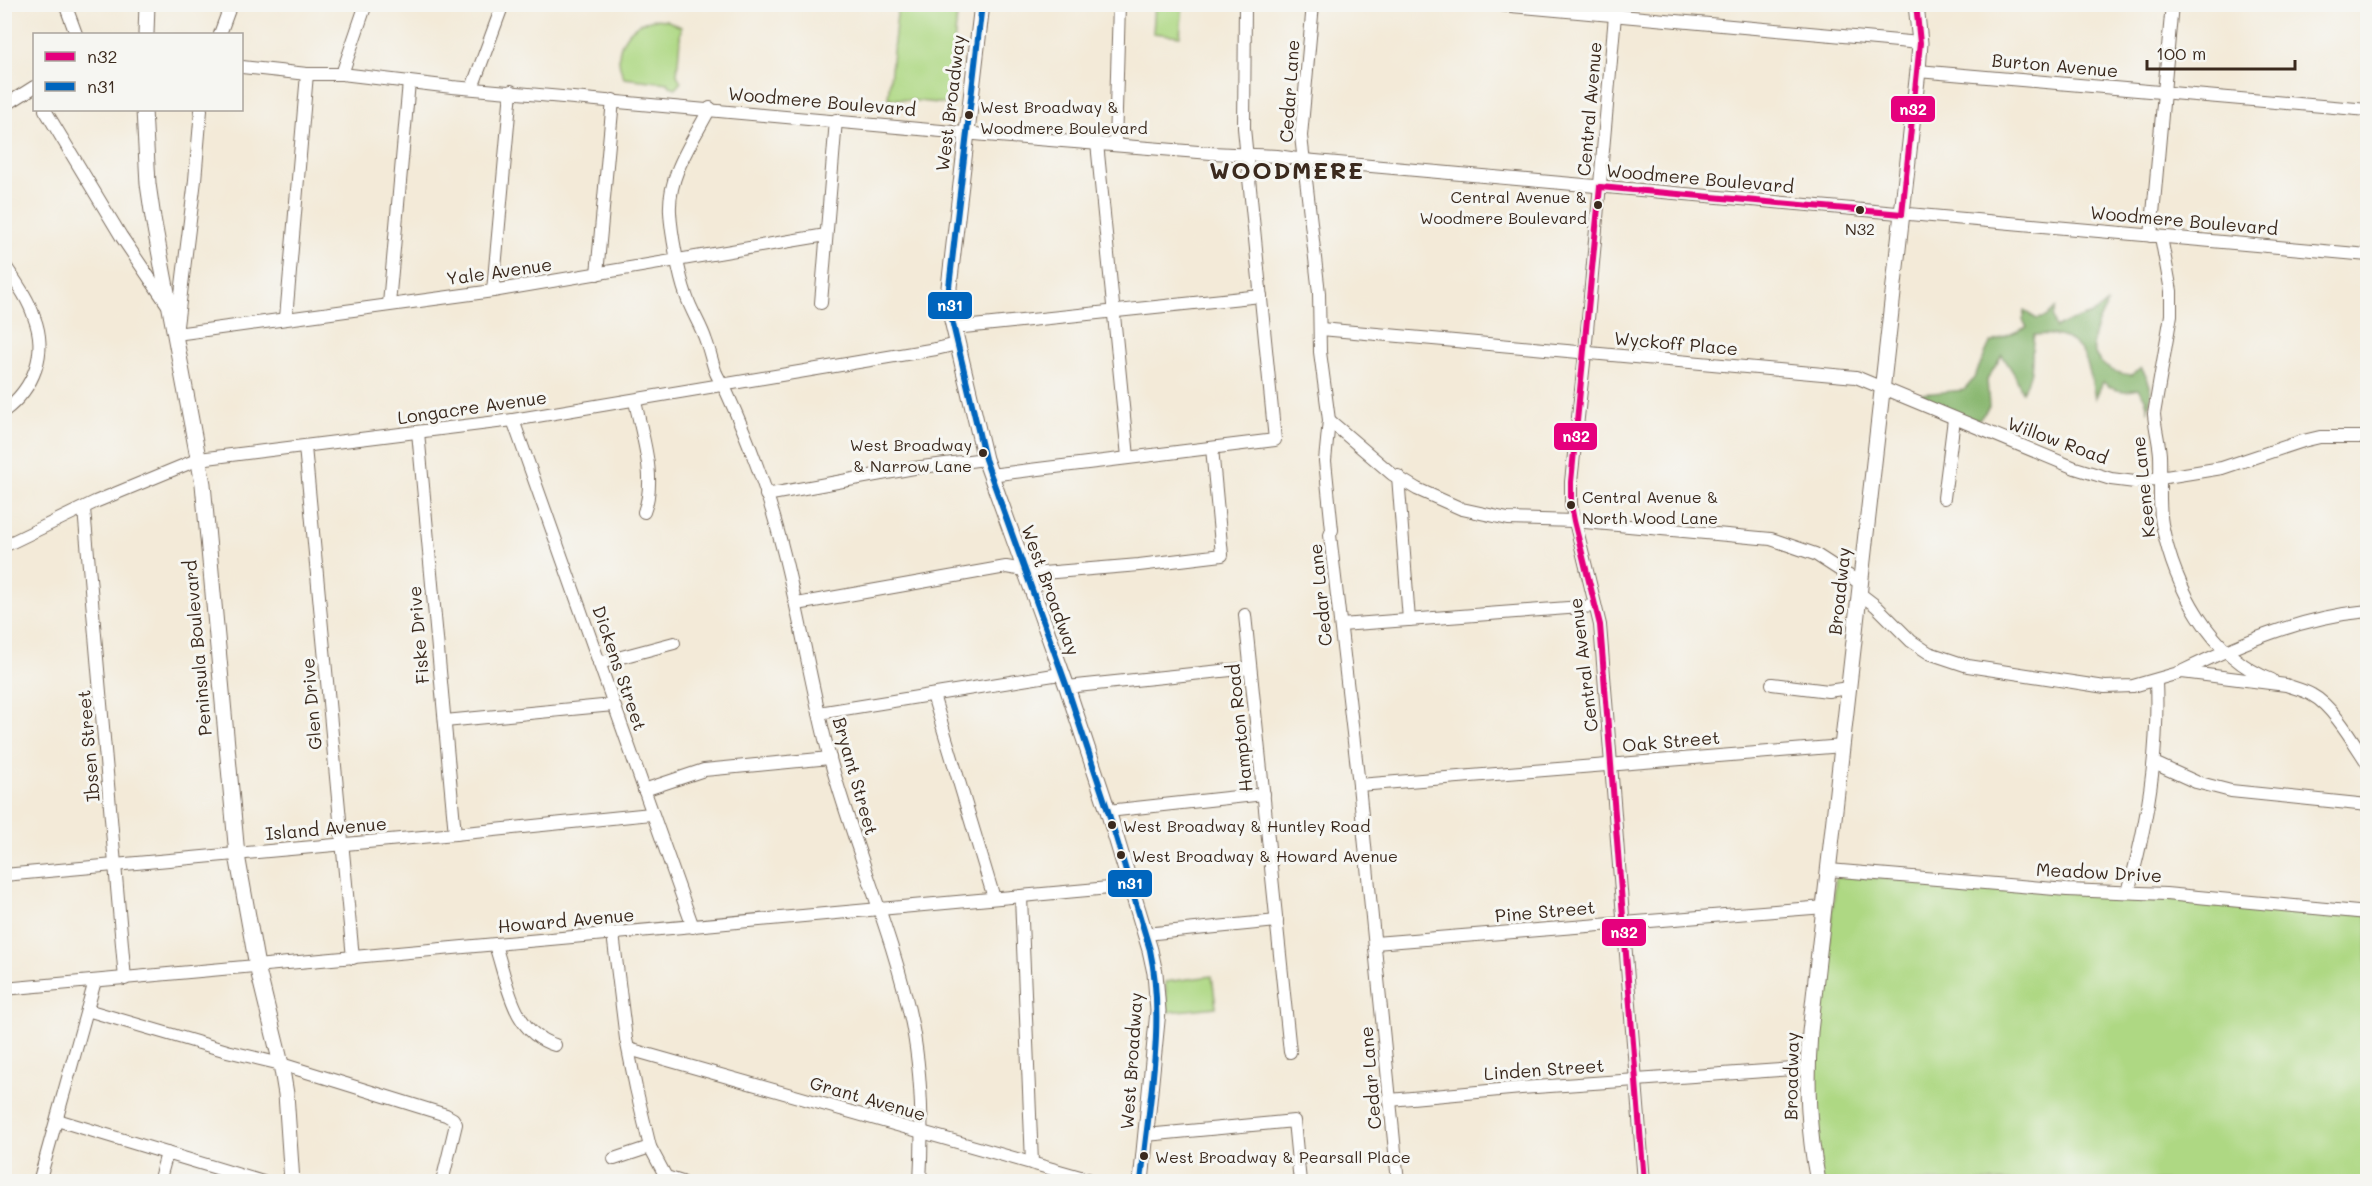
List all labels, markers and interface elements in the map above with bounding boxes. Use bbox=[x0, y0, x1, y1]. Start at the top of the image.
legend bbox=[33, 33, 243, 111]
street label: West Broadway bbox=[930, 33, 970, 173]
scale bar bbox=[2147, 33, 2296, 71]
street label: Cedar Lane bbox=[1273, 39, 1305, 143]
street label: Central Avenue bbox=[1571, 41, 1607, 177]
text: 100 m bbox=[2156, 41, 2206, 65]
text: n32 bbox=[87, 44, 118, 68]
street label: Burton Avenue bbox=[1991, 48, 2119, 82]
text: n31 bbox=[87, 74, 116, 98]
street label: Woodmere Boulevard bbox=[727, 81, 917, 121]
line badge: n32 bbox=[1890, 95, 1936, 123]
place label: West Broadway & Woodmere Boulevard bbox=[980, 96, 1148, 138]
text: n32 bbox=[1899, 98, 1927, 119]
marker: West Broadway & Woodmere Boulevard bbox=[963, 109, 975, 121]
district label: WOODMERE bbox=[1209, 154, 1365, 185]
street label: Woodmere Boulevard bbox=[1605, 158, 1795, 198]
place label: Central Avenue & Woodmere Boulevard bbox=[1419, 186, 1587, 228]
marker: Central Avenue & Woodmere Boulevard bbox=[1592, 199, 1604, 211]
street label: Woodmere Boulevard bbox=[2089, 200, 2279, 240]
marker: N32 bbox=[1854, 204, 1866, 216]
place label: N32 bbox=[1845, 218, 1875, 239]
street label: Yale Avenue bbox=[444, 252, 554, 290]
line badge: n31 bbox=[927, 291, 973, 320]
text: n31 bbox=[937, 294, 963, 315]
street label: Wyckoff Place bbox=[1613, 326, 1739, 360]
street label: Longacre Avenue bbox=[396, 385, 548, 429]
street label: Willow Road bbox=[2004, 411, 2112, 469]
line badge: n32 bbox=[1553, 422, 1598, 451]
text: n32 bbox=[1562, 425, 1590, 446]
place label: West Broadway & Narrow Lane bbox=[850, 434, 972, 476]
street label: Keene Lane bbox=[2126, 435, 2160, 539]
marker: West Broadway & Narrow Lane bbox=[977, 447, 989, 459]
place label: Central Avenue & North Wood Lane bbox=[1582, 486, 1718, 528]
marker: Central Avenue & North Wood Lane bbox=[1565, 499, 1577, 511]
street label: West Broadway bbox=[1016, 521, 1086, 659]
street label: Cedar Lane bbox=[1303, 542, 1337, 648]
street label: Broadway bbox=[1822, 546, 1856, 636]
street label: Peninsula Boulevard bbox=[177, 559, 217, 737]
street label: Fiske Drive bbox=[402, 585, 434, 685]
street label: Central Avenue bbox=[1563, 597, 1603, 733]
street label: Dickens Street bbox=[587, 602, 653, 734]
street label: Glen Drive bbox=[295, 657, 327, 751]
street label: Hampton Road bbox=[1220, 663, 1258, 793]
street label: Ibsen Street bbox=[71, 689, 105, 803]
street label: Bryant Street bbox=[828, 714, 884, 838]
street label: Oak Street bbox=[1621, 725, 1721, 757]
street label: Island Avenue bbox=[264, 811, 388, 845]
place label: West Broadway & Huntley Road bbox=[1123, 815, 1370, 836]
marker: West Broadway & Huntley Road bbox=[1106, 819, 1118, 831]
place label: West Broadway & Howard Avenue bbox=[1132, 845, 1398, 866]
marker: West Broadway & Howard Avenue bbox=[1115, 849, 1127, 861]
street label: Meadow Drive bbox=[2035, 857, 2163, 887]
line badge: n31 bbox=[1107, 869, 1153, 898]
text: n31 bbox=[1117, 872, 1143, 893]
street label: Pine Street bbox=[1494, 895, 1596, 927]
street label: Howard Avenue bbox=[497, 902, 635, 938]
line badge: n32 bbox=[1601, 918, 1647, 947]
text: n32 bbox=[1610, 921, 1638, 942]
street label: West Broadway bbox=[1114, 992, 1148, 1130]
street label: Cedar Lane bbox=[1354, 1026, 1386, 1130]
street label: Broadway bbox=[1778, 1032, 1804, 1120]
street label: Linden Street bbox=[1483, 1053, 1605, 1085]
street label: Grant Avenue bbox=[807, 1070, 929, 1126]
place label: West Broadway & Pearsall Place bbox=[1155, 1146, 1411, 1167]
marker: West Broadway & Pearsall Place bbox=[1138, 1150, 1150, 1162]

